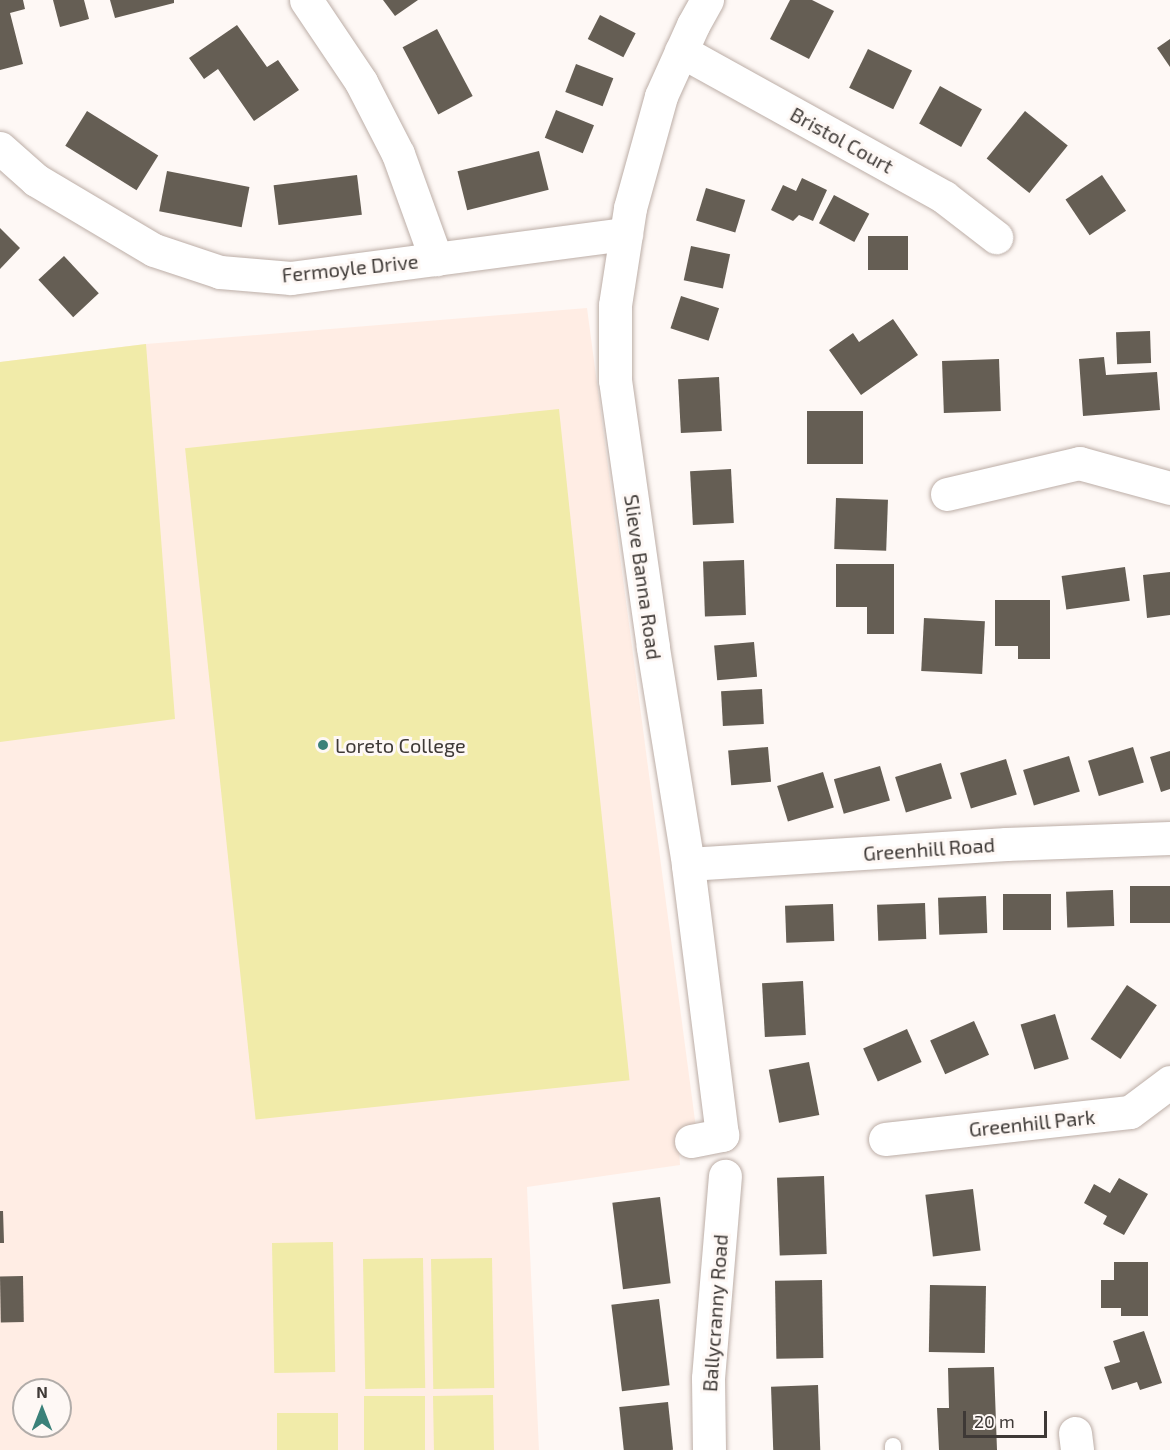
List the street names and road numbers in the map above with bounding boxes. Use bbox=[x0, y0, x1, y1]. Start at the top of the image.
street label: Bristol Court bbox=[786, 102, 898, 178]
street label: Fermoyle Drive bbox=[281, 249, 419, 287]
street label: Slieve Banna Road bbox=[620, 493, 666, 661]
street label: Greenhill Road bbox=[862, 832, 996, 866]
street label: Greenhill Park bbox=[967, 1104, 1097, 1142]
street label: Ballycranny Road bbox=[698, 1233, 732, 1393]

